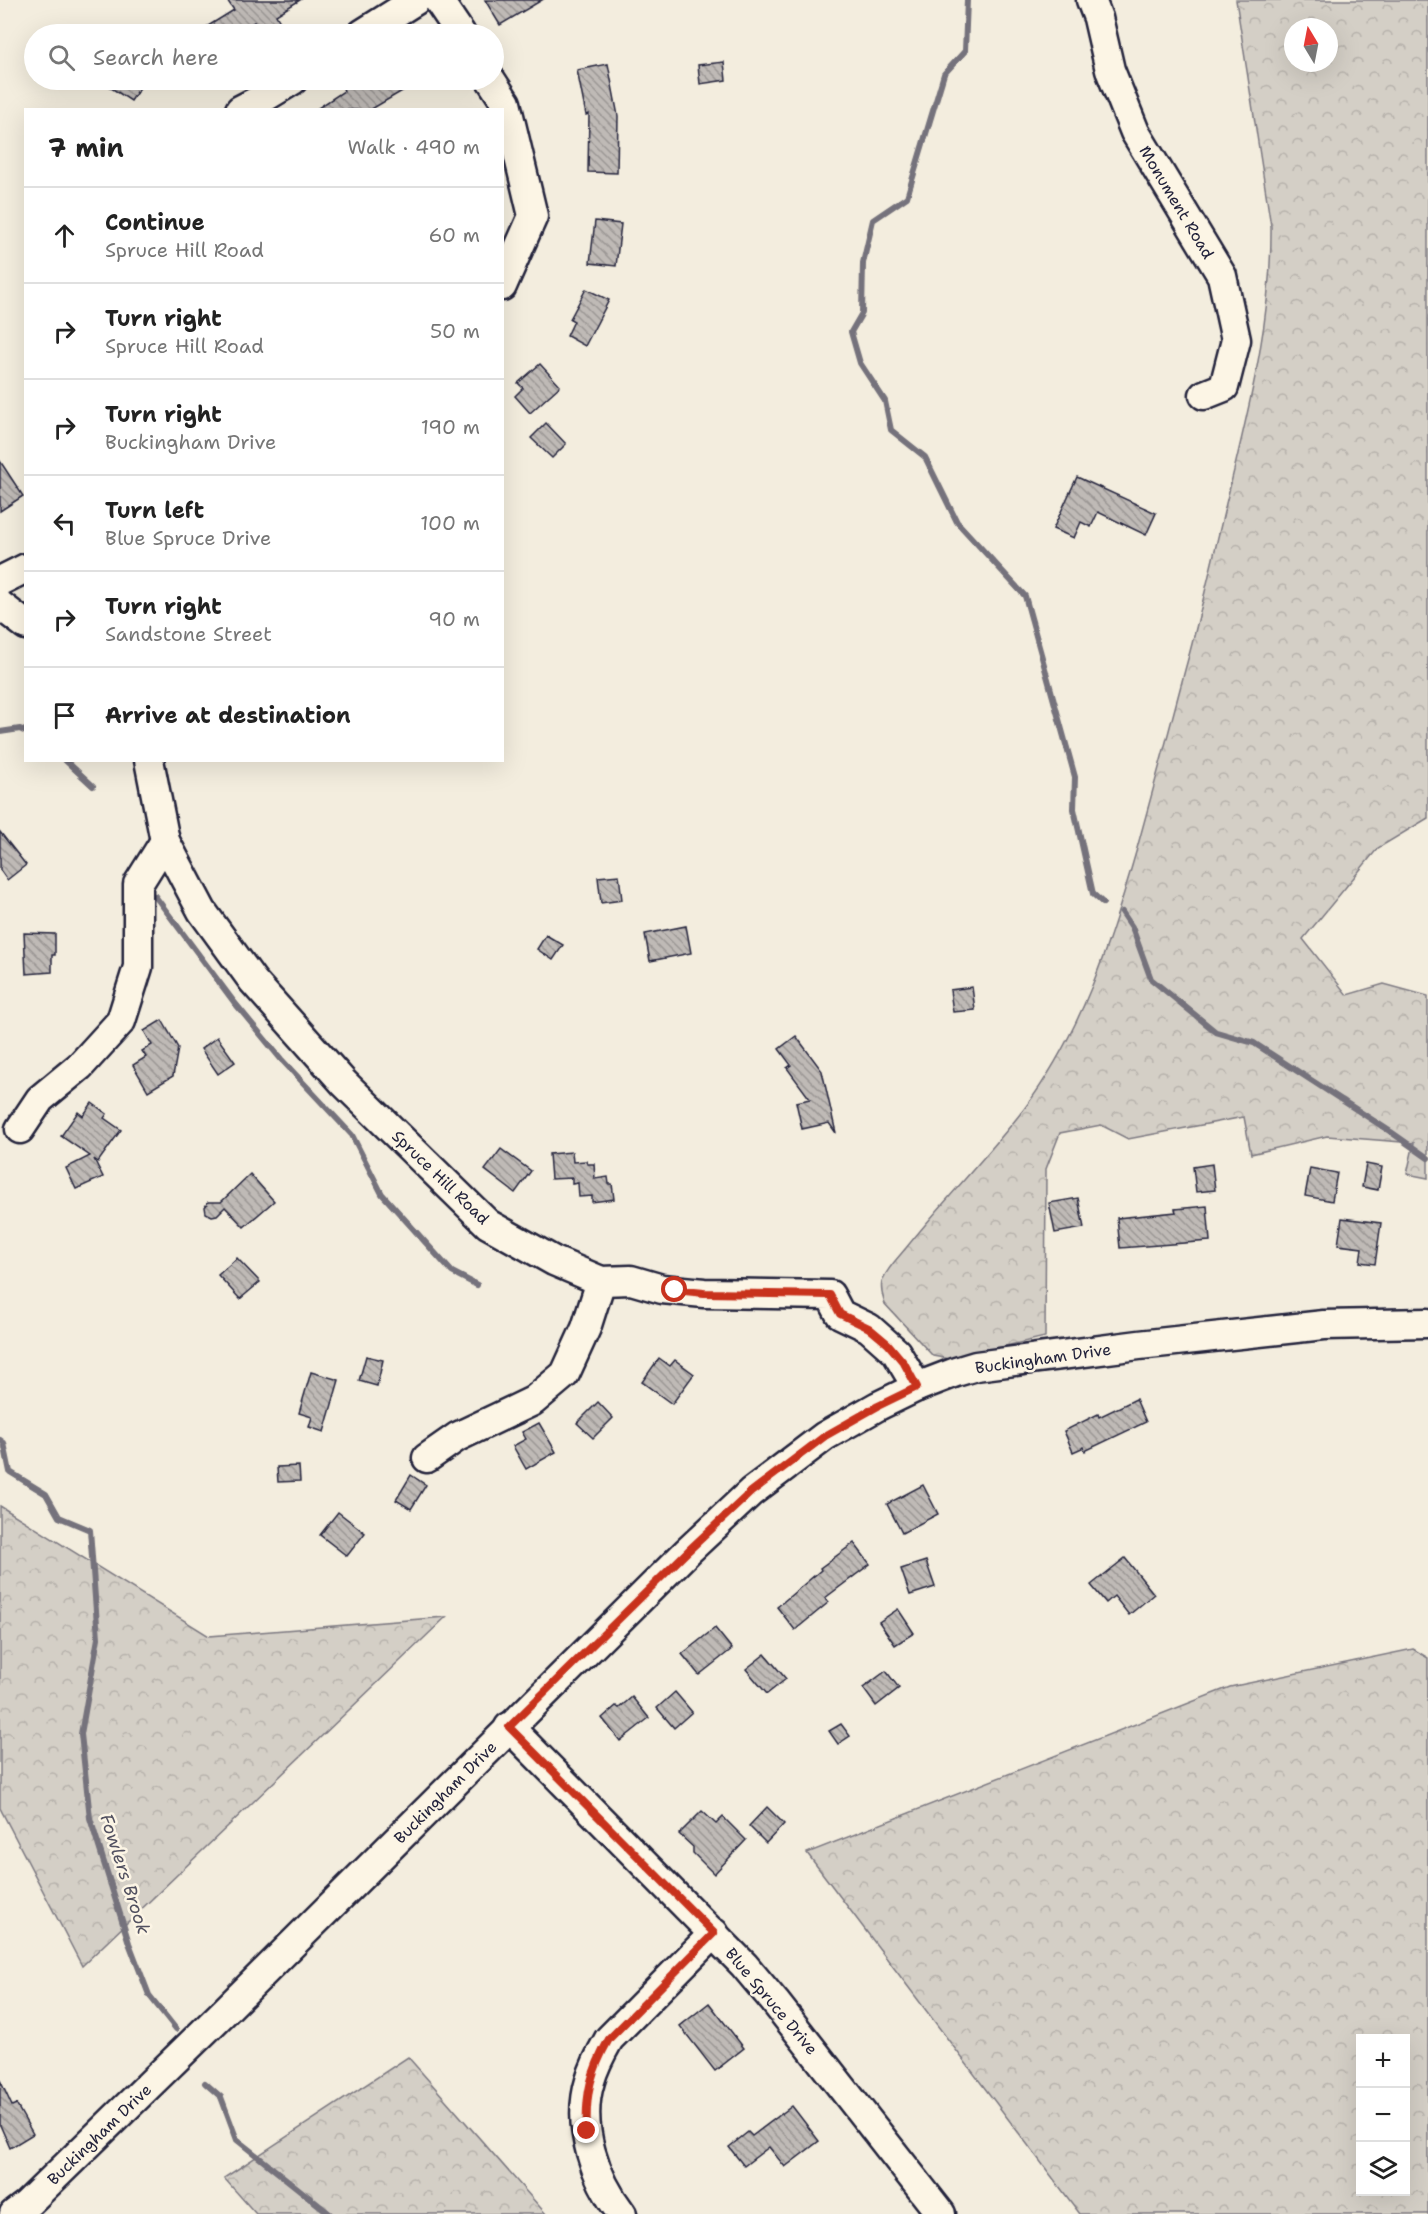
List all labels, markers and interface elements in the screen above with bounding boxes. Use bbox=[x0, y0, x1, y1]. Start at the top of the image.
north arrow bbox=[1284, 18, 1338, 72]
search box bbox=[24, 24, 504, 90]
icon: search bbox=[45, 41, 78, 74]
text: Search here bbox=[93, 43, 219, 72]
text: 7 min bbox=[48, 130, 124, 165]
text: Walk · 490 m bbox=[348, 134, 480, 160]
street label: Monument Road bbox=[1134, 142, 1219, 263]
text: Continue bbox=[105, 208, 205, 237]
icon: ahead bbox=[48, 219, 81, 252]
text: 60 m bbox=[428, 222, 480, 248]
text: Spruce Hill Road bbox=[105, 237, 264, 263]
text: Turn right bbox=[105, 304, 222, 333]
icon: right bbox=[48, 315, 81, 348]
text: 50 m bbox=[430, 318, 480, 344]
text: Spruce Hill Road bbox=[105, 333, 264, 359]
text: Turn right bbox=[105, 400, 222, 429]
icon: right bbox=[48, 411, 81, 444]
text: 190 m bbox=[421, 414, 480, 440]
text: Buckingham Drive bbox=[105, 429, 276, 455]
text: Turn left bbox=[105, 496, 204, 525]
icon: left bbox=[48, 507, 81, 540]
text: 100 m bbox=[420, 510, 480, 536]
text: Blue Spruce Drive bbox=[105, 525, 271, 551]
text: Turn right bbox=[105, 592, 222, 621]
icon: right bbox=[48, 603, 81, 636]
text: 90 m bbox=[428, 606, 480, 632]
text: Sandstone Street bbox=[105, 621, 272, 647]
icon: arrive bbox=[48, 699, 81, 732]
text: Arrive at destination bbox=[105, 701, 351, 730]
street label: Spruce Hill Road bbox=[388, 1126, 494, 1229]
route start bbox=[661, 1276, 687, 1302]
street label: Buckingham Drive bbox=[974, 1339, 1112, 1378]
street label: Buckingham Drive bbox=[389, 1736, 501, 1848]
water label: Fowlers Brook bbox=[94, 1811, 156, 1938]
street label: Blue Spruce Drive bbox=[721, 1944, 822, 2059]
map controls bbox=[1356, 2034, 1410, 2196]
button: + bbox=[1356, 2034, 1410, 2088]
street label: Buckingham Drive bbox=[43, 2079, 156, 2190]
button: − bbox=[1356, 2088, 1410, 2142]
route end bbox=[573, 2117, 599, 2143]
button: layers bbox=[1356, 2142, 1410, 2196]

